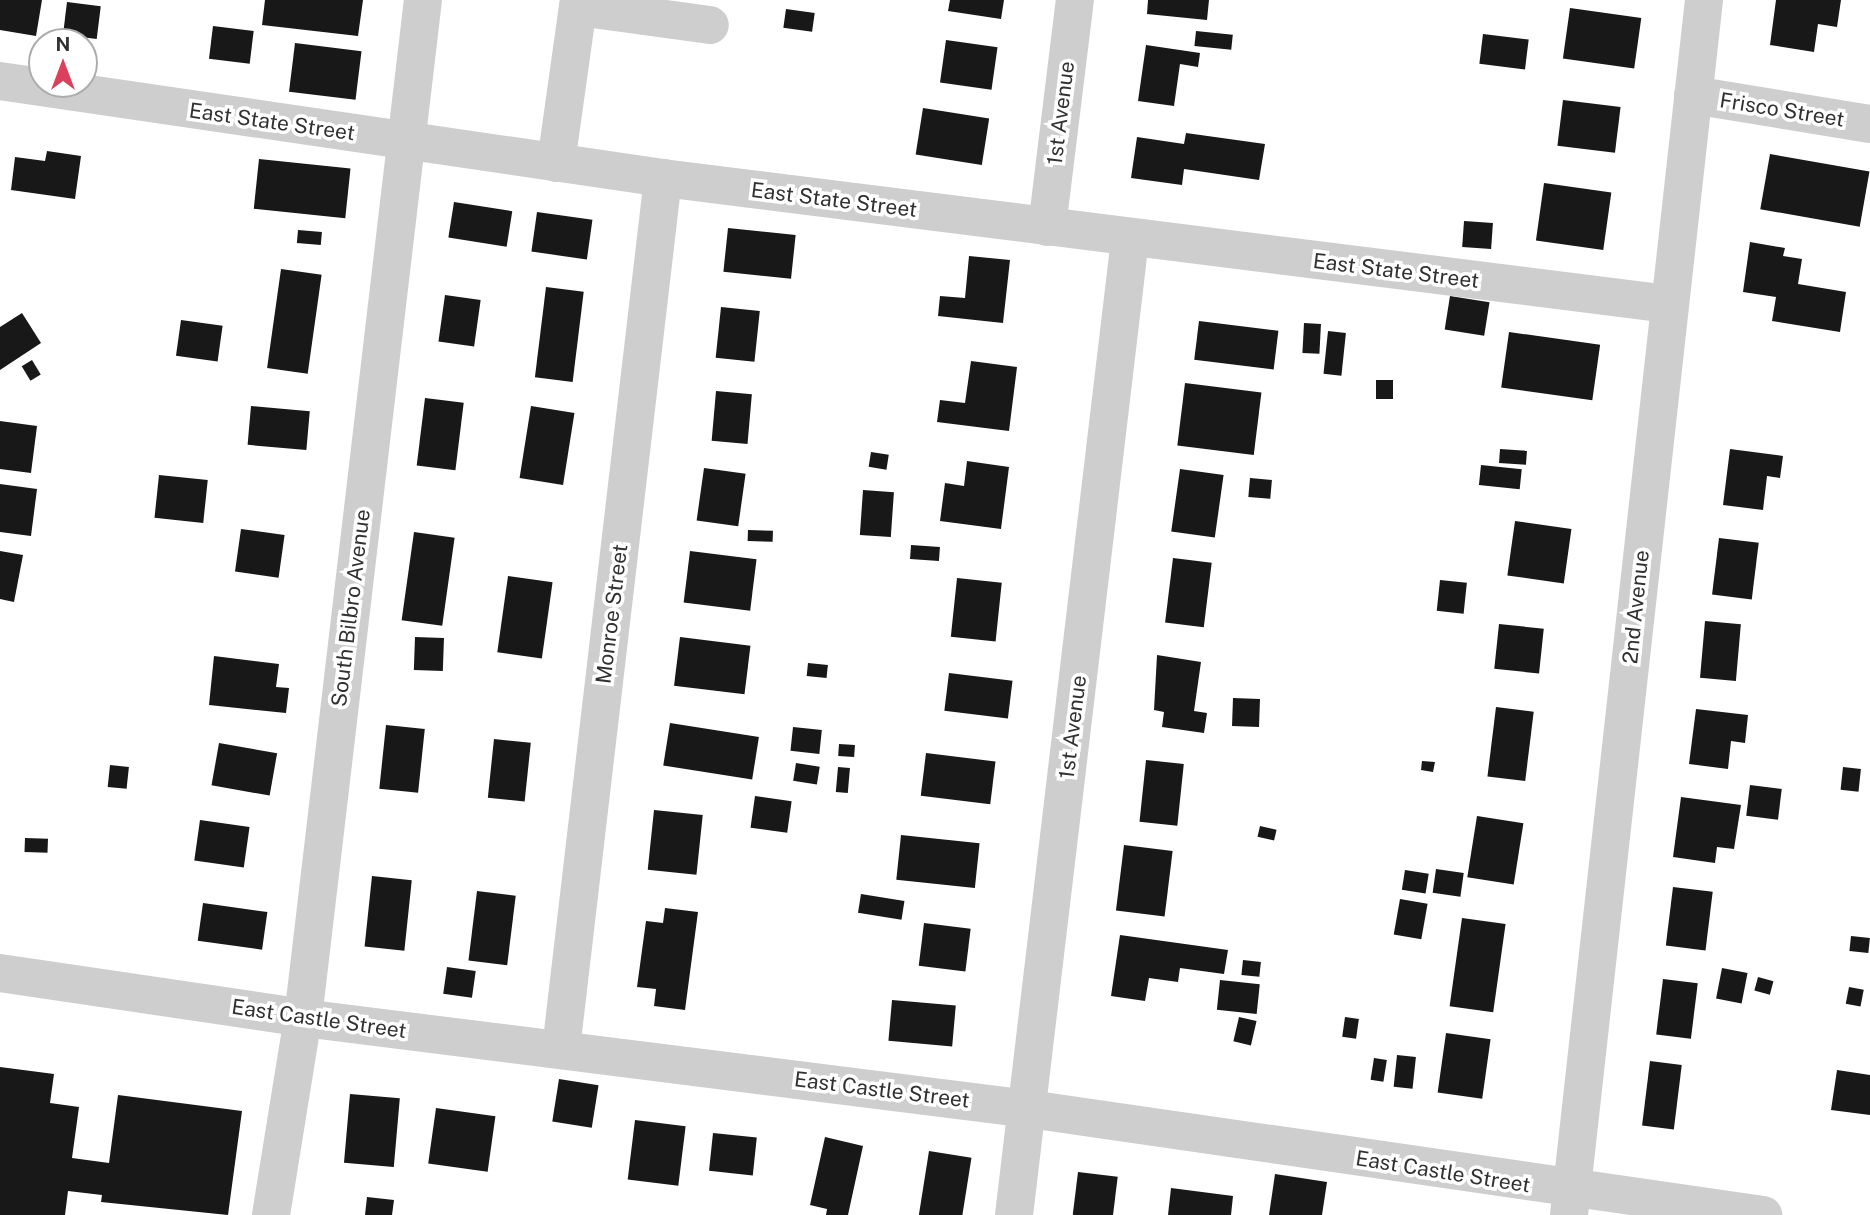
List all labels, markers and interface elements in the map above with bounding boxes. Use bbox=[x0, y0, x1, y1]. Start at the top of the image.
north arrow bbox=[28, 28, 98, 98]
text: N bbox=[56, 33, 70, 55]
street label: 1st Avenue bbox=[1042, 60, 1080, 166]
street label: Frisco Street bbox=[1718, 88, 1846, 132]
street label: East State Street bbox=[187, 98, 357, 146]
street label: East State Street bbox=[749, 177, 919, 223]
street label: East State Street bbox=[1311, 248, 1481, 294]
street label: South Bilbro Avenue bbox=[326, 508, 376, 708]
street label: Monroe Street bbox=[591, 543, 633, 685]
street label: 2nd Avenue bbox=[1617, 549, 1655, 665]
street label: 1st Avenue bbox=[1054, 674, 1092, 780]
street label: East Castle Street bbox=[230, 994, 408, 1044]
street label: East Castle Street bbox=[793, 1067, 971, 1113]
street label: East Castle Street bbox=[1354, 1146, 1532, 1198]

